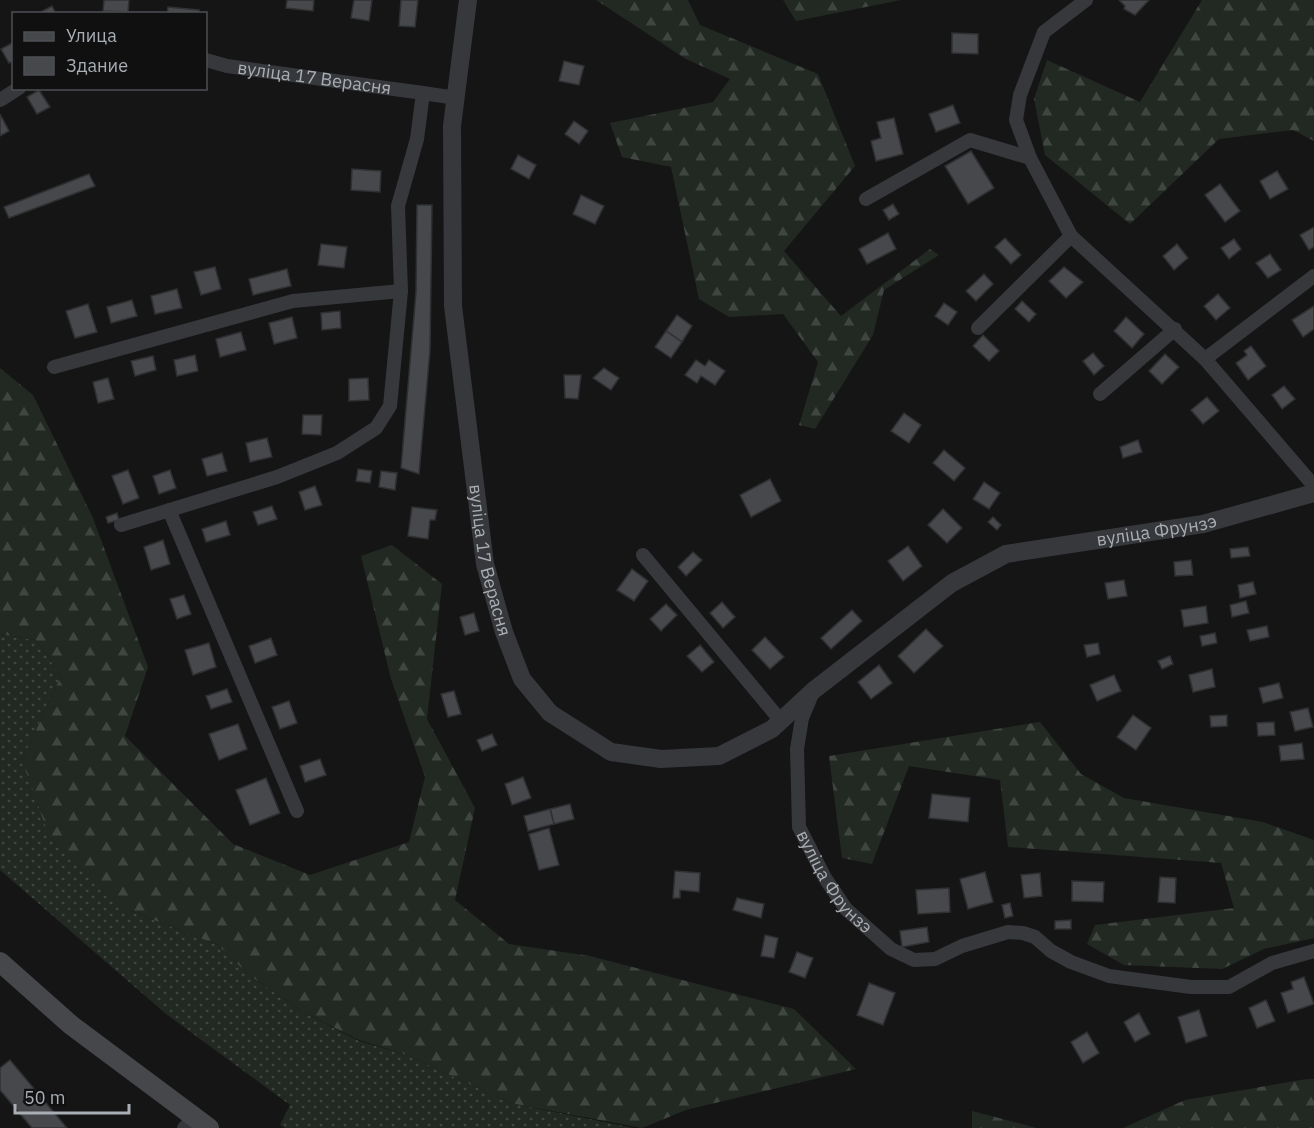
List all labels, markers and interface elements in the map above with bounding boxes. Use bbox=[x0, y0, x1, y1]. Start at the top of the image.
legend bbox=[12, 12, 207, 90]
text: Улица bbox=[66, 24, 117, 47]
text: Здание bbox=[66, 54, 128, 77]
street label: вуліца 17 Верасня bbox=[236, 56, 393, 99]
street label: вуліца 17 Верасня bbox=[464, 483, 517, 639]
street label: вуліца Фрунзэ bbox=[1095, 509, 1219, 551]
street label: вуліца Фрунзэ bbox=[791, 826, 878, 938]
scale bar bbox=[15, 1077, 129, 1115]
text: 50 m bbox=[24, 1086, 66, 1109]

